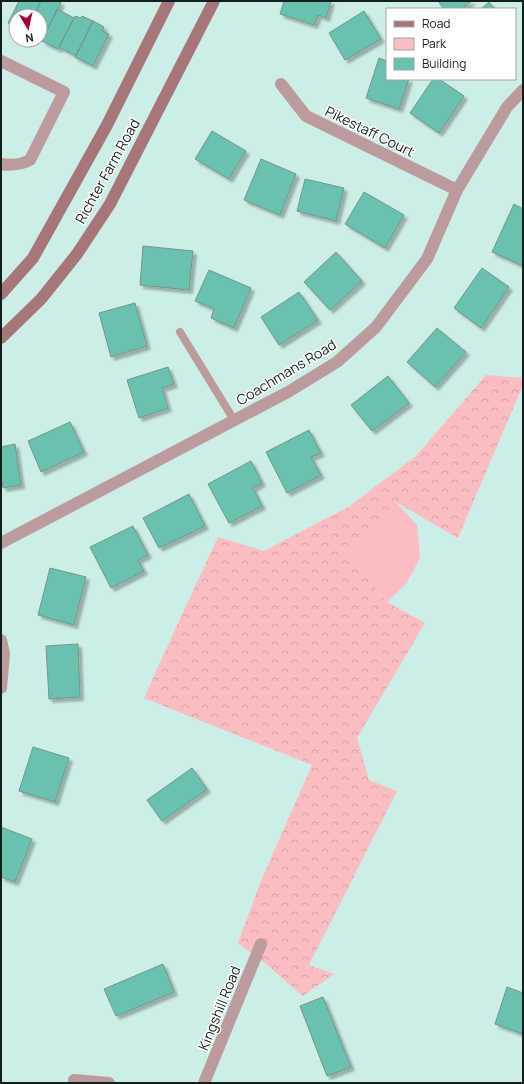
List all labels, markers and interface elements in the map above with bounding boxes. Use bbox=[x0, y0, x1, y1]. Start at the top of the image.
north arrow bbox=[8, 8, 48, 48]
legend bbox=[386, 8, 516, 80]
text: Road bbox=[422, 15, 450, 32]
text: N bbox=[24, 30, 35, 46]
text: Park bbox=[422, 35, 447, 52]
text: Building bbox=[422, 55, 466, 72]
street label: Pikestaff Court bbox=[322, 101, 418, 161]
street label: Richter Farm Road bbox=[70, 115, 144, 227]
street label: Coachmans Road bbox=[232, 335, 340, 409]
street label: Kingshill Road bbox=[193, 963, 245, 1053]

